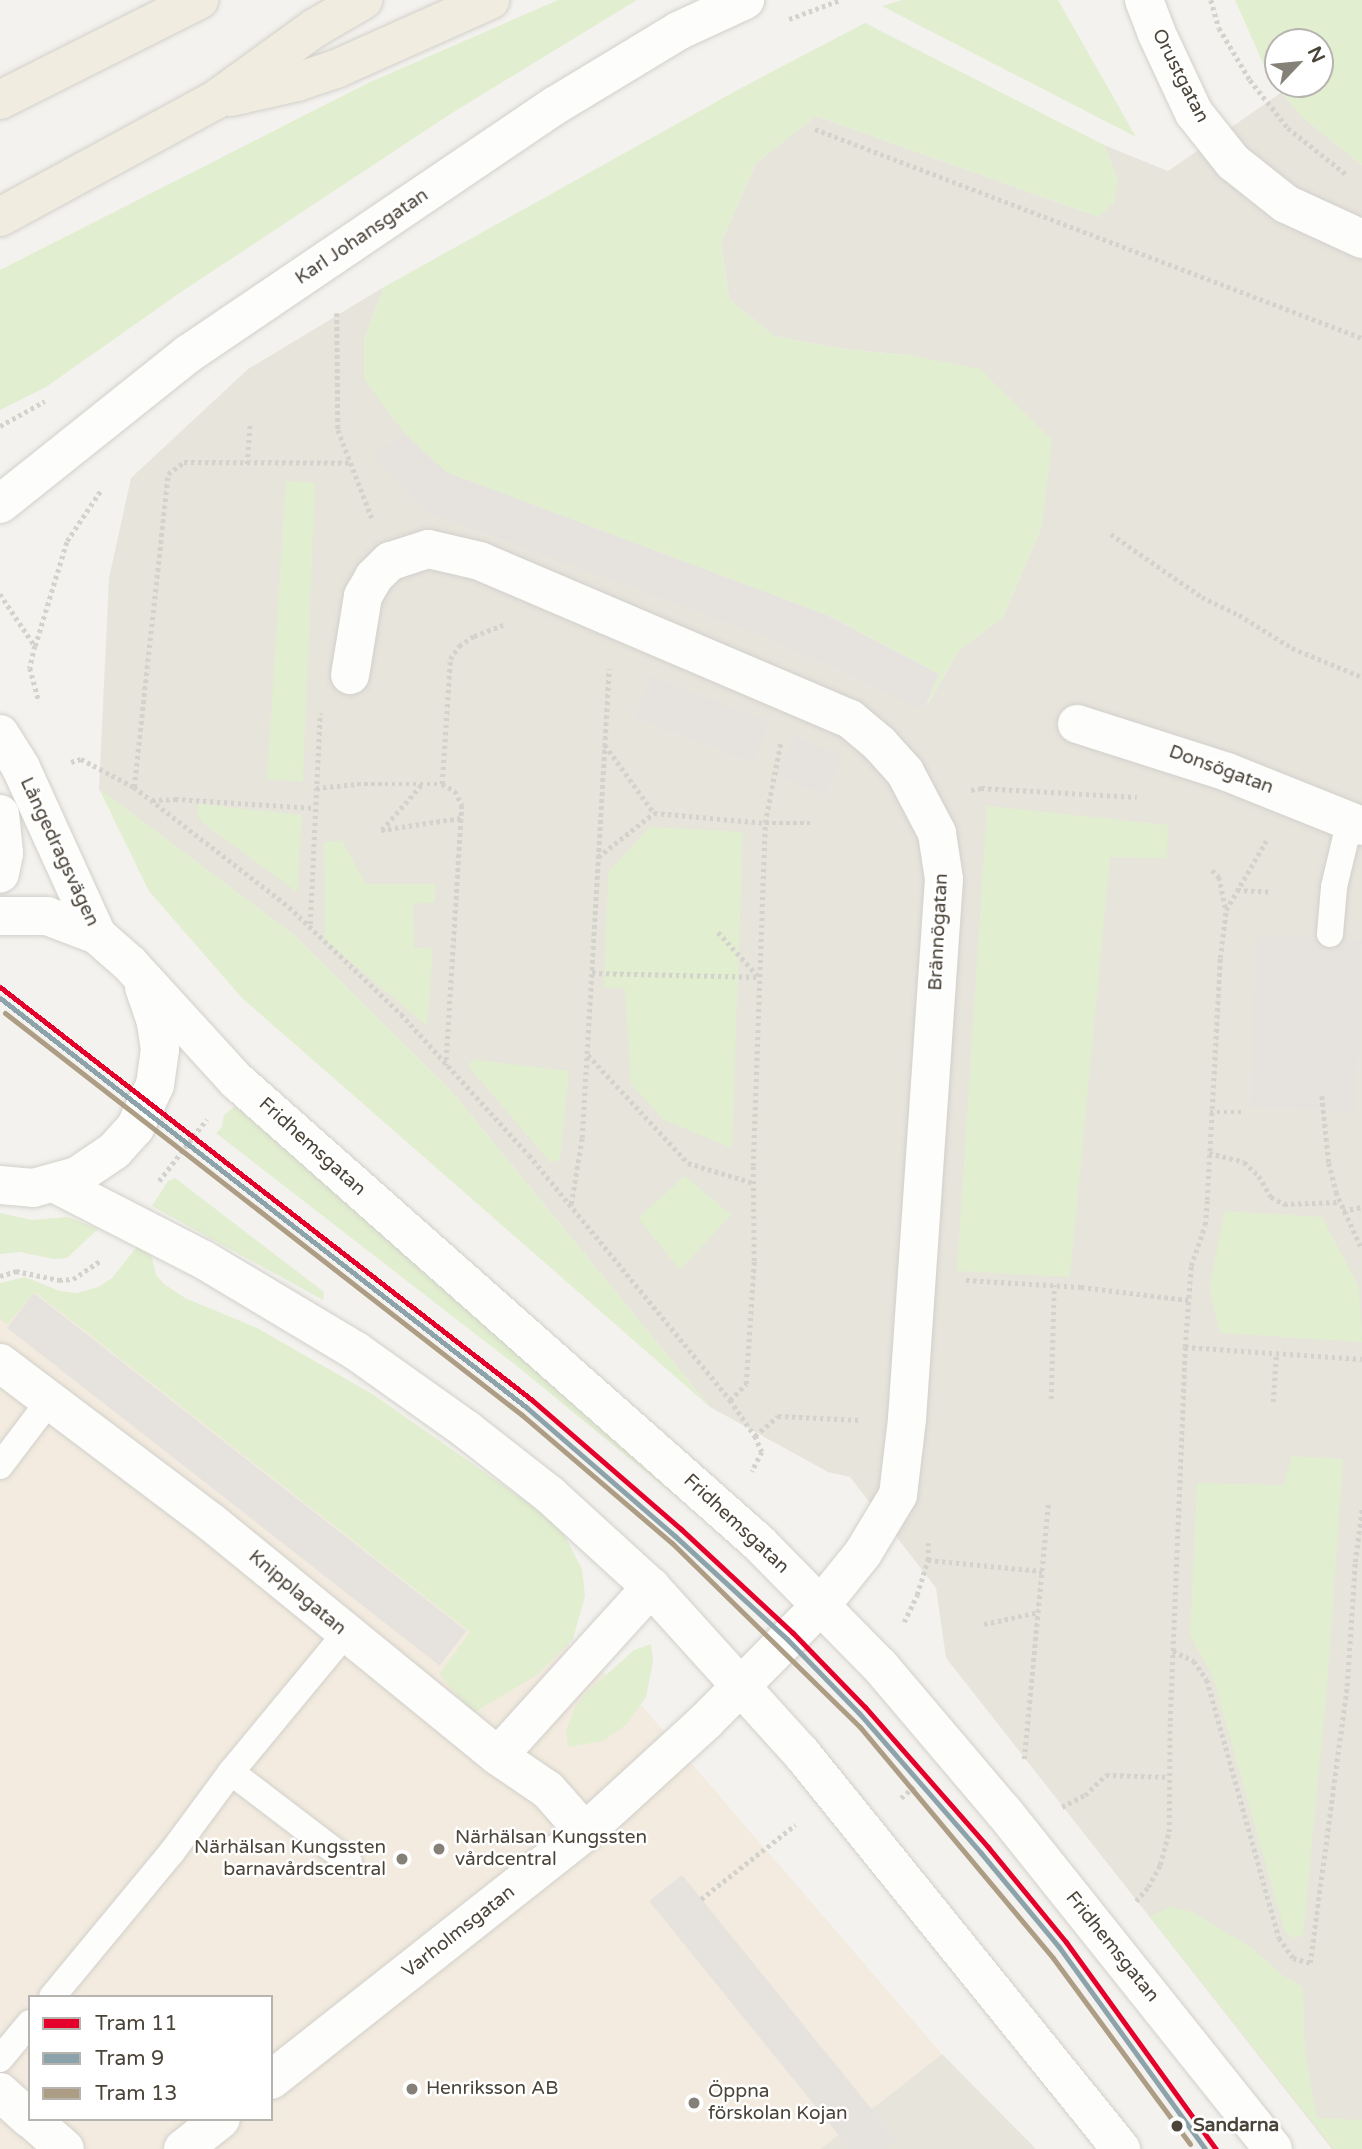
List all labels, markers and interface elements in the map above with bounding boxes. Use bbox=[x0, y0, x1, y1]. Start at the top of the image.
street label: Orustgatan bbox=[1147, 25, 1213, 127]
north arrow bbox=[1264, 28, 1334, 98]
text: N bbox=[1303, 43, 1329, 66]
street label: Karl Johansgatan bbox=[291, 184, 433, 290]
street label: Donsögatan bbox=[1166, 741, 1276, 799]
street label: Långedragsvägen bbox=[14, 774, 104, 930]
street label: Brännögatan bbox=[925, 873, 953, 991]
street label: Fridhemsgatan bbox=[254, 1093, 370, 1201]
street label: Fridhemsgatan bbox=[679, 1469, 793, 1579]
street label: Knipplagatan bbox=[244, 1546, 350, 1640]
place label: Närhälsan Kungssten vårdcentral bbox=[455, 1827, 647, 1871]
place label: Närhälsan Kungssten barnavårdscentral bbox=[194, 1837, 386, 1881]
marker: Närhälsan Kungssten vårdcentral bbox=[429, 1839, 449, 1859]
marker: Närhälsan Kungssten barnavårdscentral bbox=[392, 1849, 412, 1869]
street label: Varholmsgatan bbox=[398, 1881, 520, 1983]
street label: Fridhemsgatan bbox=[1060, 1887, 1164, 2007]
legend bbox=[28, 1995, 273, 2121]
text: Tram 11 bbox=[95, 2011, 178, 2036]
text: Tram 9 bbox=[95, 2046, 164, 2071]
place label: Henriksson AB bbox=[426, 2078, 558, 2100]
text: Tram 13 bbox=[95, 2081, 178, 2106]
marker: Henriksson AB bbox=[404, 2081, 420, 2097]
place label: Öppna förskolan Kojan bbox=[708, 2081, 848, 2125]
marker: Öppna förskolan Kojan bbox=[686, 2095, 702, 2111]
place label: Sandarna bbox=[1193, 2115, 1279, 2137]
marker: Sandarna bbox=[1167, 2116, 1187, 2136]

